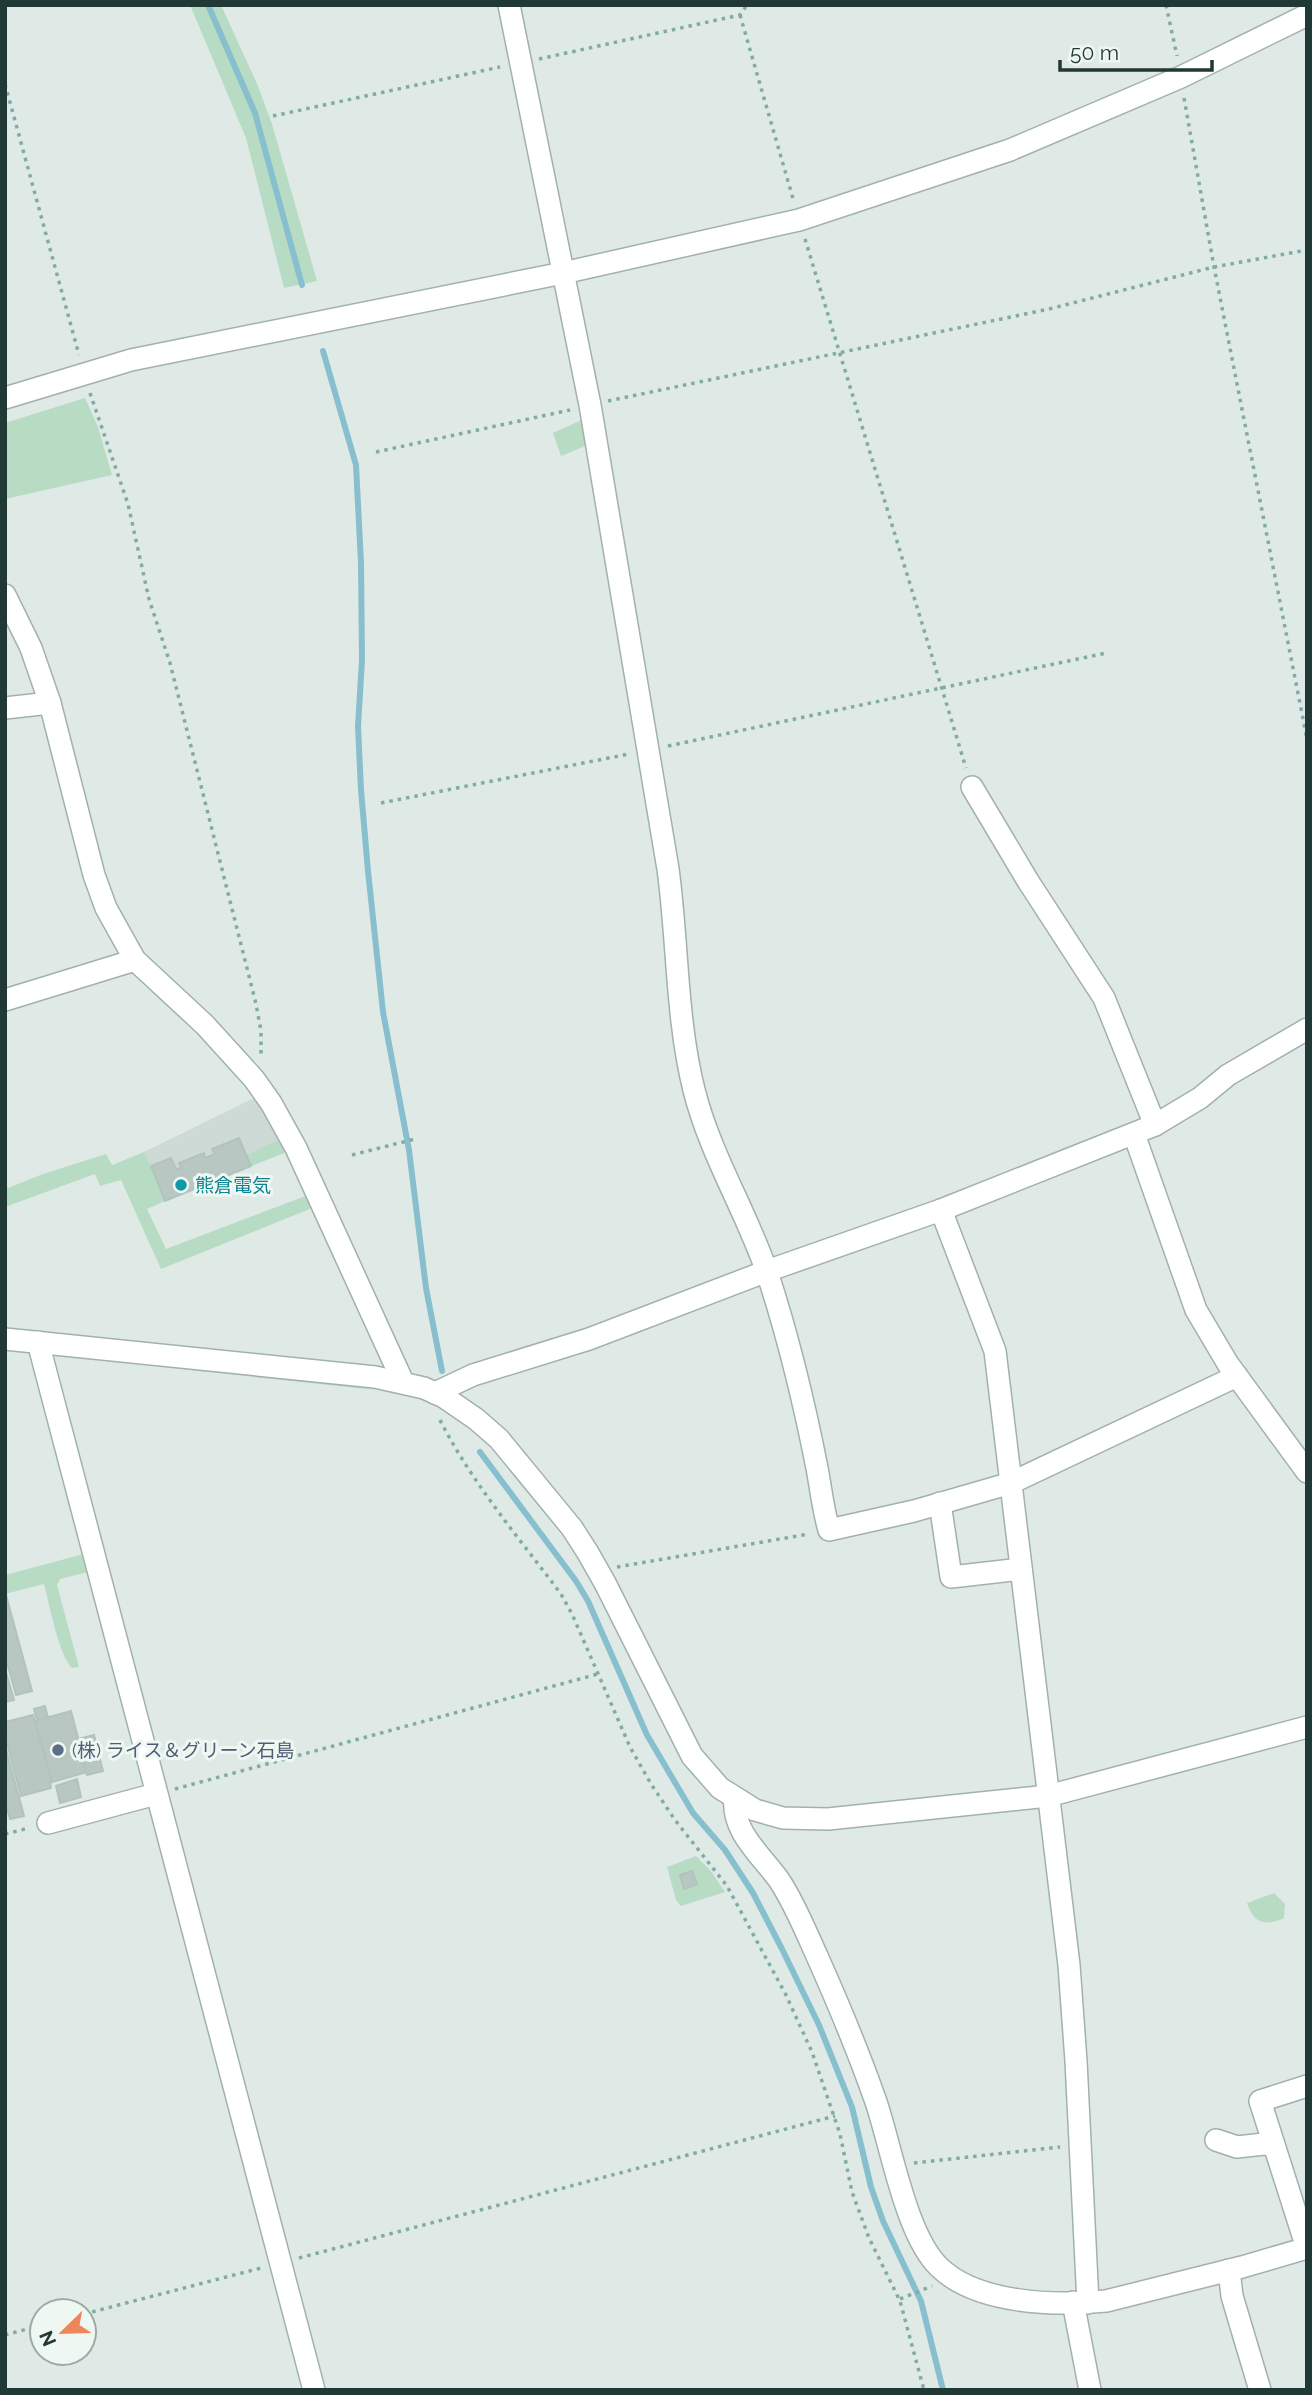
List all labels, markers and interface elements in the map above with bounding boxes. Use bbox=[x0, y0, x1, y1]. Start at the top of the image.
scale bar bbox=[1060, 28, 1212, 72]
text: 50 m bbox=[1070, 40, 1119, 65]
place label: 熊倉電気 bbox=[195, 1174, 271, 1196]
marker: 熊倉電気 bbox=[173, 1177, 189, 1193]
place label: (株) ライス＆グリーン石島 bbox=[72, 1739, 295, 1761]
marker: (株) ライス＆グリーン石島 bbox=[50, 1742, 66, 1758]
north arrow bbox=[28, 2297, 98, 2367]
text: N bbox=[34, 2328, 60, 2350]

